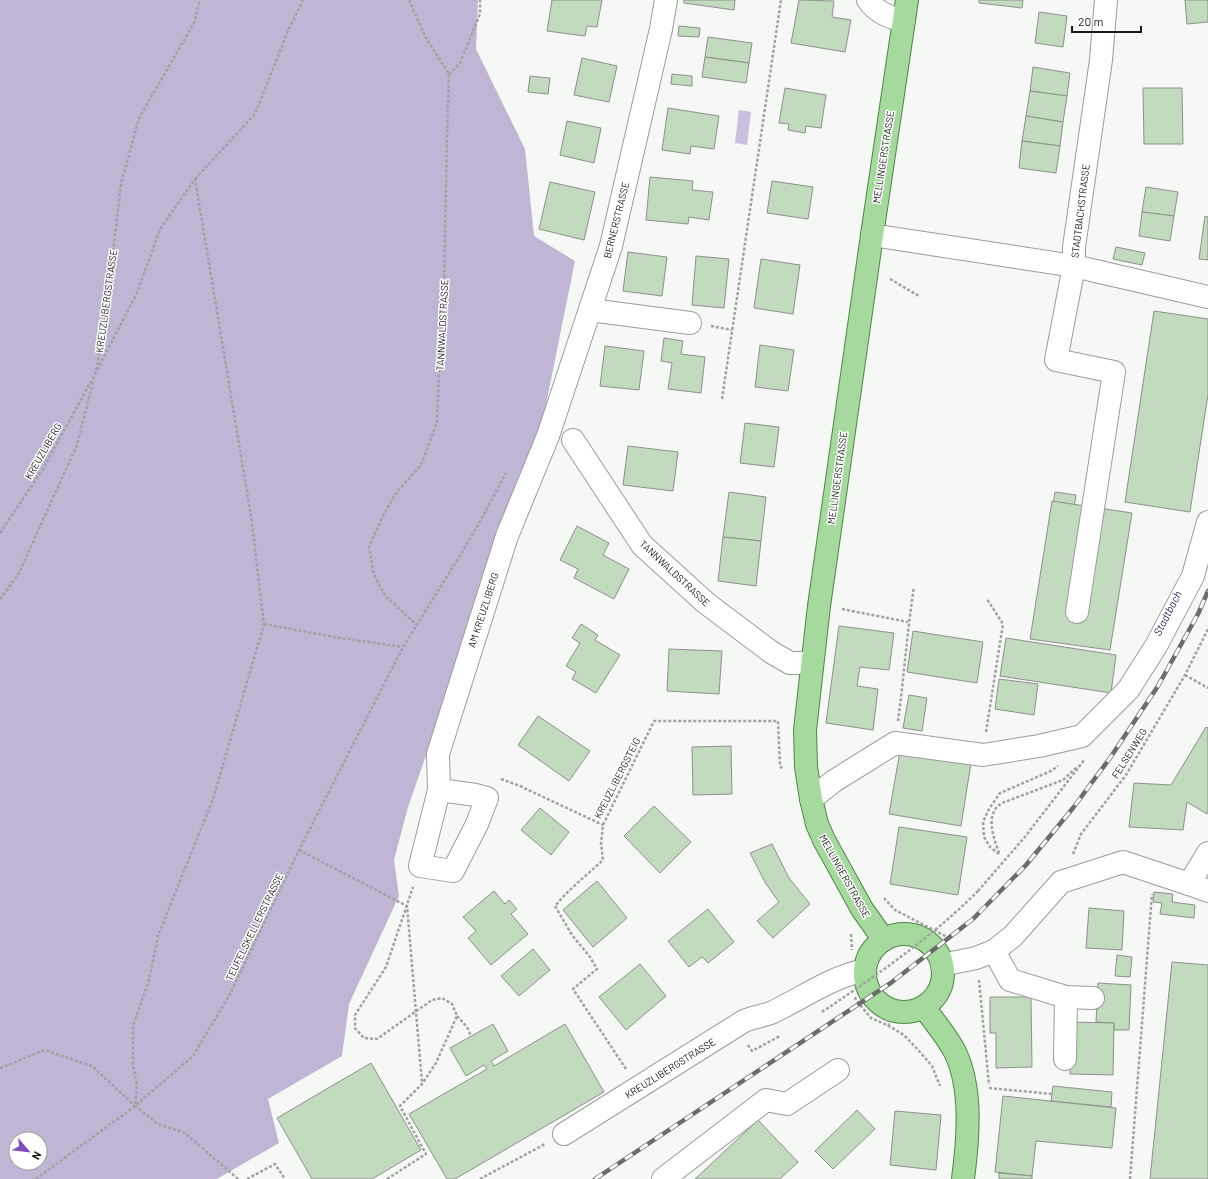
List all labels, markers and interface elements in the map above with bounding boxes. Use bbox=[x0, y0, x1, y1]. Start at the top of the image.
scale bar bbox=[1072, 8, 1141, 34]
text: 20 m bbox=[1078, 14, 1104, 28]
street label: MELLINGERSTRASSE bbox=[870, 110, 896, 204]
street label: STADTBACHSTRASSE bbox=[1068, 163, 1092, 259]
street label: BERNERSTRASSE bbox=[601, 180, 631, 260]
street label: KREUZLIBERGSTRASSE bbox=[93, 249, 119, 353]
street label: TANNWALDSTRASSE bbox=[434, 279, 450, 371]
street label: KREUZLIBERG bbox=[22, 421, 64, 481]
street label: MELLINGERSTRASSE bbox=[825, 431, 849, 525]
street label: TANNWALDSTRASSE bbox=[637, 537, 713, 609]
street label: AM KREUZLIBERG bbox=[465, 571, 501, 649]
water label: Stadtbach bbox=[1150, 588, 1184, 638]
street label: FELSENWEG bbox=[1109, 726, 1149, 780]
street label: KREUZLIBERGSTEIG bbox=[591, 736, 643, 820]
street label: MELLINGERSTRASSE bbox=[817, 832, 873, 920]
street label: TEUFELSKELLERSTRASSE bbox=[223, 871, 285, 983]
street label: KREUZLIBERGSTRASSE bbox=[623, 1035, 717, 1101]
north arrow bbox=[8, 1131, 48, 1171]
text: N bbox=[30, 1150, 45, 1162]

